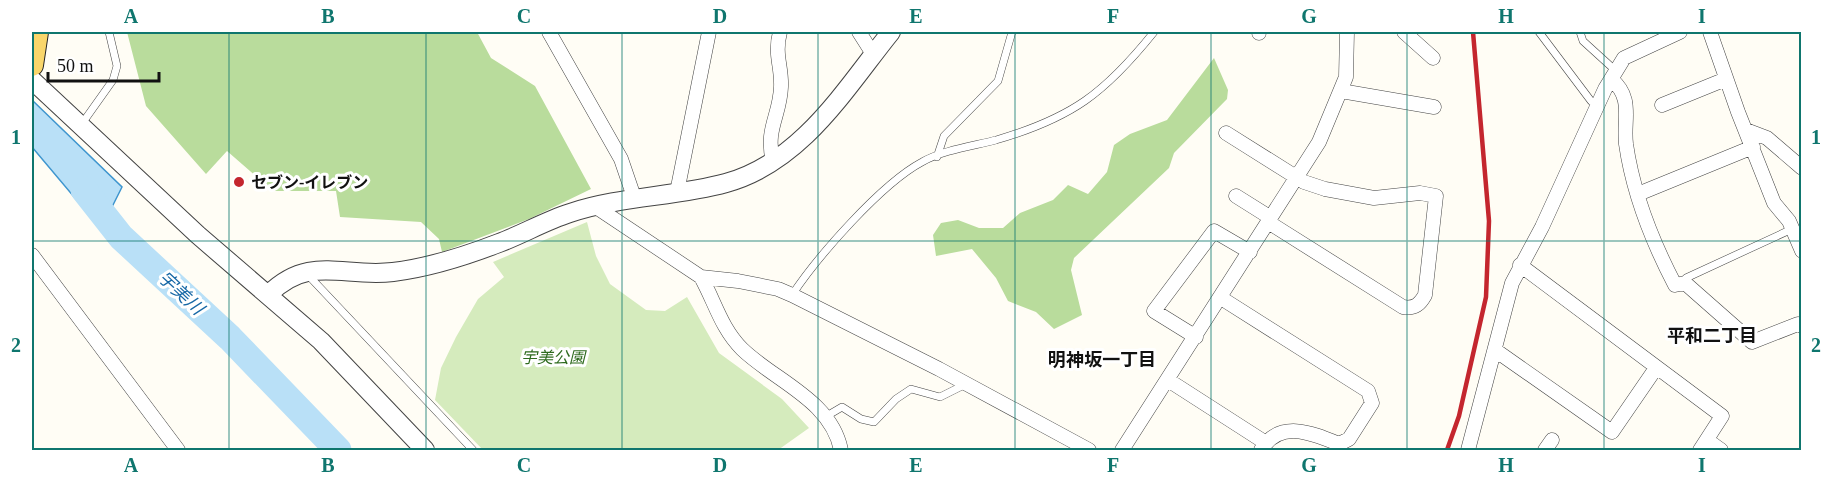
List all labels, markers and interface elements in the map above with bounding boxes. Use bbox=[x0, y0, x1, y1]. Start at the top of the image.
text: A bbox=[124, 5, 139, 27]
text: B bbox=[321, 5, 335, 27]
text: C bbox=[517, 5, 531, 27]
text: D bbox=[713, 5, 727, 27]
text: E bbox=[909, 5, 923, 27]
text: F bbox=[1107, 5, 1119, 27]
text: G bbox=[1301, 5, 1317, 27]
text: H bbox=[1498, 5, 1514, 27]
text: I bbox=[1698, 5, 1706, 27]
scale bar bbox=[48, 45, 159, 83]
text: 50 m bbox=[57, 56, 94, 76]
text: 1 bbox=[11, 126, 21, 148]
text: 1 bbox=[1811, 126, 1821, 148]
place label: セブン-イレブン bbox=[251, 174, 368, 191]
marker: セブン-イレブン bbox=[232, 175, 246, 189]
water label: 宇美川 bbox=[154, 267, 209, 320]
district label: 平和二丁目 bbox=[1667, 326, 1757, 346]
text: 2 bbox=[11, 334, 21, 356]
text: 2 bbox=[1811, 334, 1821, 356]
park label: 宇美公園 bbox=[521, 349, 587, 366]
district label: 明神坂一丁目 bbox=[1048, 350, 1156, 370]
text: A bbox=[124, 454, 139, 476]
text: B bbox=[321, 454, 335, 476]
text: C bbox=[517, 454, 531, 476]
text: D bbox=[713, 454, 727, 476]
text: E bbox=[909, 454, 923, 476]
text: F bbox=[1107, 454, 1119, 476]
text: G bbox=[1301, 454, 1317, 476]
text: H bbox=[1498, 454, 1514, 476]
text: I bbox=[1698, 454, 1706, 476]

